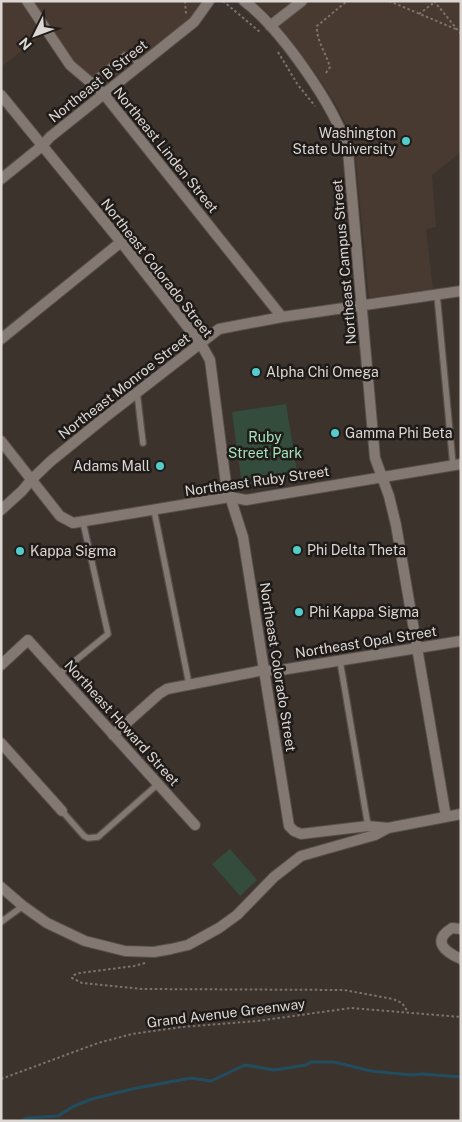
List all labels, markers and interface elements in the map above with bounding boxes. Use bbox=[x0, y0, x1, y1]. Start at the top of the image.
north arrow bbox=[10, 10, 60, 60]
text: N bbox=[16, 34, 35, 53]
street label: Northeast B Street bbox=[46, 36, 150, 126]
street label: Northeast Linden Street bbox=[110, 84, 222, 216]
place label: Washington State University bbox=[292, 125, 397, 157]
marker: Washington State University bbox=[400, 135, 412, 147]
street label: Northeast Campus Street bbox=[329, 179, 359, 345]
street label: Northeast Colorado Street bbox=[98, 196, 216, 340]
street label: Northeast Monroe Street bbox=[55, 330, 193, 442]
place label: Alpha Chi Omega bbox=[266, 364, 379, 380]
marker: Alpha Chi Omega bbox=[250, 366, 262, 378]
place label: Gamma Phi Beta bbox=[345, 425, 452, 441]
marker: Gamma Phi Beta bbox=[329, 427, 341, 439]
park label: Ruby Street Park bbox=[228, 429, 302, 461]
place label: Adams Mall bbox=[73, 458, 150, 474]
marker: Adams Mall bbox=[154, 460, 166, 472]
street label: Northeast Ruby Street bbox=[184, 463, 330, 499]
place label: Phi Delta Theta bbox=[307, 542, 406, 558]
place label: Kappa Sigma bbox=[30, 543, 116, 559]
marker: Phi Delta Theta bbox=[291, 544, 303, 556]
marker: Kappa Sigma bbox=[14, 545, 26, 557]
street label: Northeast Colorado Street bbox=[257, 581, 299, 753]
place label: Phi Kappa Sigma bbox=[309, 604, 419, 620]
marker: Phi Kappa Sigma bbox=[293, 606, 305, 618]
street label: Northeast Opal Street bbox=[294, 623, 438, 661]
street label: Northeast Howard Street bbox=[61, 657, 183, 789]
street label: Grand Avenue Greenway bbox=[146, 995, 307, 1031]

